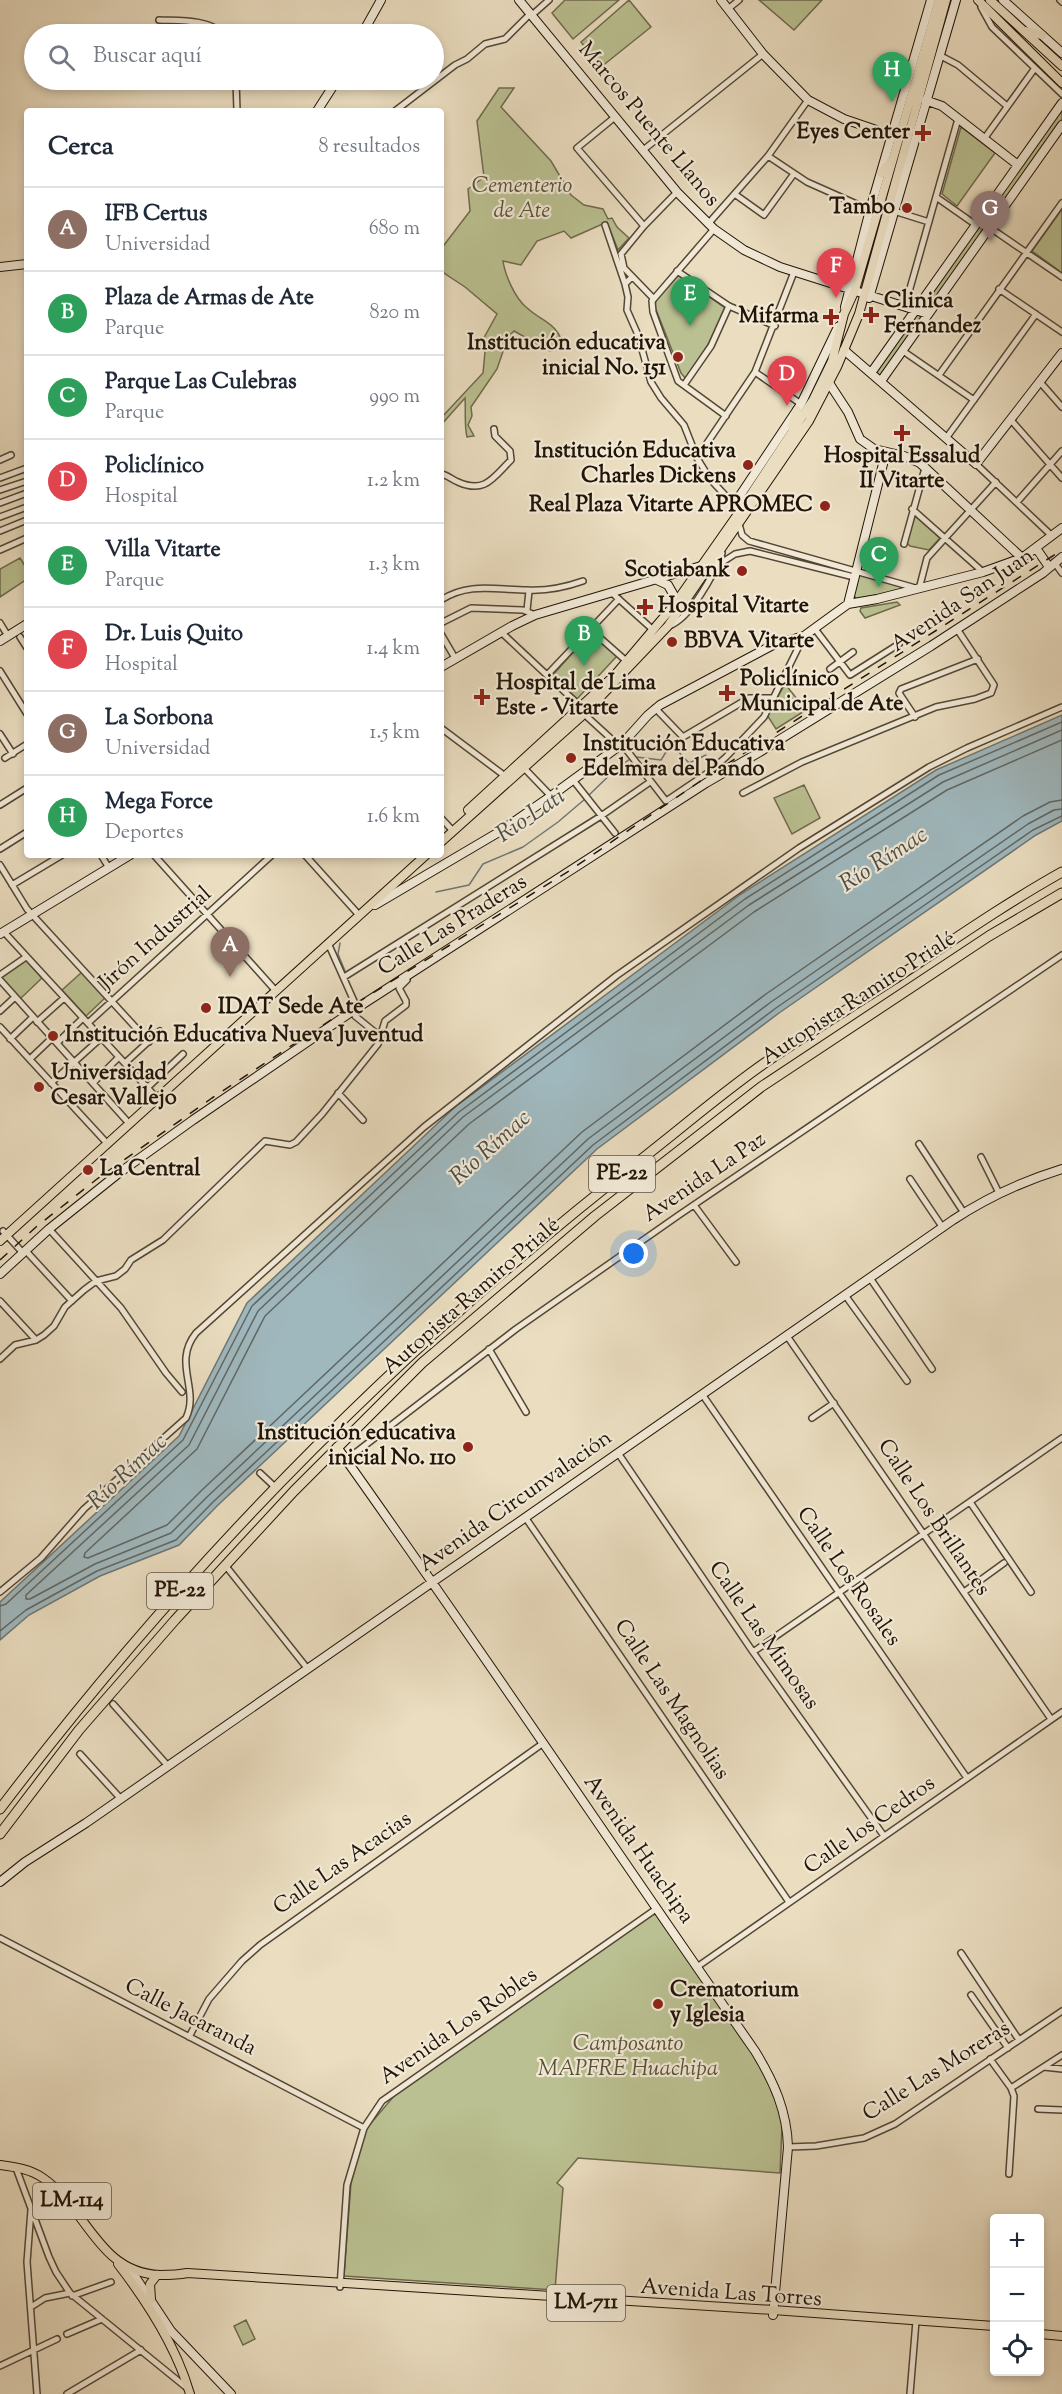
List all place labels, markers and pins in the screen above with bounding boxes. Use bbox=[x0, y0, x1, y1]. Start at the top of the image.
pin: H bbox=[872, 52, 912, 102]
place label: Eyes Center bbox=[796, 117, 911, 149]
marker: Eyes Center bbox=[914, 124, 932, 142]
place label: Tambo bbox=[829, 192, 895, 224]
pin: G bbox=[970, 192, 1010, 241]
marker: Tambo bbox=[900, 201, 914, 215]
pin: F bbox=[816, 248, 856, 298]
pin: E bbox=[670, 276, 710, 326]
place label: Clinica Fernandez bbox=[884, 286, 982, 343]
place label: Mifarma bbox=[739, 301, 820, 333]
marker: Clinica Fernandez bbox=[862, 306, 880, 324]
marker: Mifarma bbox=[824, 310, 838, 324]
place label: Institución educativa inicial No. 151 bbox=[467, 328, 667, 385]
marker: Institución educativa inicial No. 151 bbox=[671, 350, 685, 364]
pin: D bbox=[768, 356, 806, 406]
marker: Hospital Essalud II Vitarte bbox=[893, 424, 911, 442]
place label: Institución Educativa Charles Dickens bbox=[534, 436, 737, 493]
place label: Hospital Essalud II Vitarte bbox=[824, 441, 981, 498]
marker: Institución Educativa Charles Dickens bbox=[741, 458, 755, 472]
place label: Real Plaza Vitarte APROMEC bbox=[529, 490, 813, 522]
marker: Real Plaza Vitarte APROMEC bbox=[818, 499, 832, 513]
pin: C bbox=[860, 538, 898, 587]
place label: Scotiabank bbox=[624, 555, 730, 587]
marker: Scotiabank bbox=[735, 564, 749, 578]
place label: Hospital Vitarte bbox=[658, 591, 809, 623]
marker: Hospital Vitarte bbox=[636, 598, 654, 616]
pin: B bbox=[564, 616, 604, 666]
place label: BBVA Vitarte bbox=[684, 626, 814, 658]
marker: BBVA Vitarte bbox=[665, 635, 679, 649]
place label: Policlínico Municipal de Ate bbox=[740, 664, 904, 721]
place label: Hospital de Lima Este - Vitarte bbox=[496, 668, 657, 725]
marker: Policlínico Municipal de Ate bbox=[718, 684, 736, 702]
marker: Hospital de Lima Este - Vitarte bbox=[473, 688, 491, 706]
place label: Institución Educativa Edelmira del Pando bbox=[583, 729, 786, 786]
marker: Institución Educativa Edelmira del Pando bbox=[564, 751, 578, 765]
pin: A bbox=[210, 928, 250, 977]
place label: IDAT Sede Ate bbox=[218, 992, 364, 1024]
marker: IDAT Sede Ate bbox=[199, 1001, 213, 1015]
place label: Institución Educativa Nueva Juventud bbox=[65, 1020, 424, 1052]
marker: Institución Educativa Nueva Juventud bbox=[46, 1029, 60, 1043]
place label: Universidad Cesar Vallejo bbox=[51, 1058, 177, 1115]
marker: Universidad Cesar Vallejo bbox=[32, 1080, 46, 1094]
place label: La Central bbox=[100, 1154, 201, 1186]
marker: La Central bbox=[81, 1163, 95, 1177]
place label: Institución educativa inicial No. 110 bbox=[257, 1418, 457, 1475]
marker: Institución educativa inicial No. 110 bbox=[461, 1440, 475, 1454]
place label: Crematorium y Iglesia bbox=[670, 1975, 800, 2032]
marker: Crematorium y Iglesia bbox=[651, 1997, 665, 2011]

